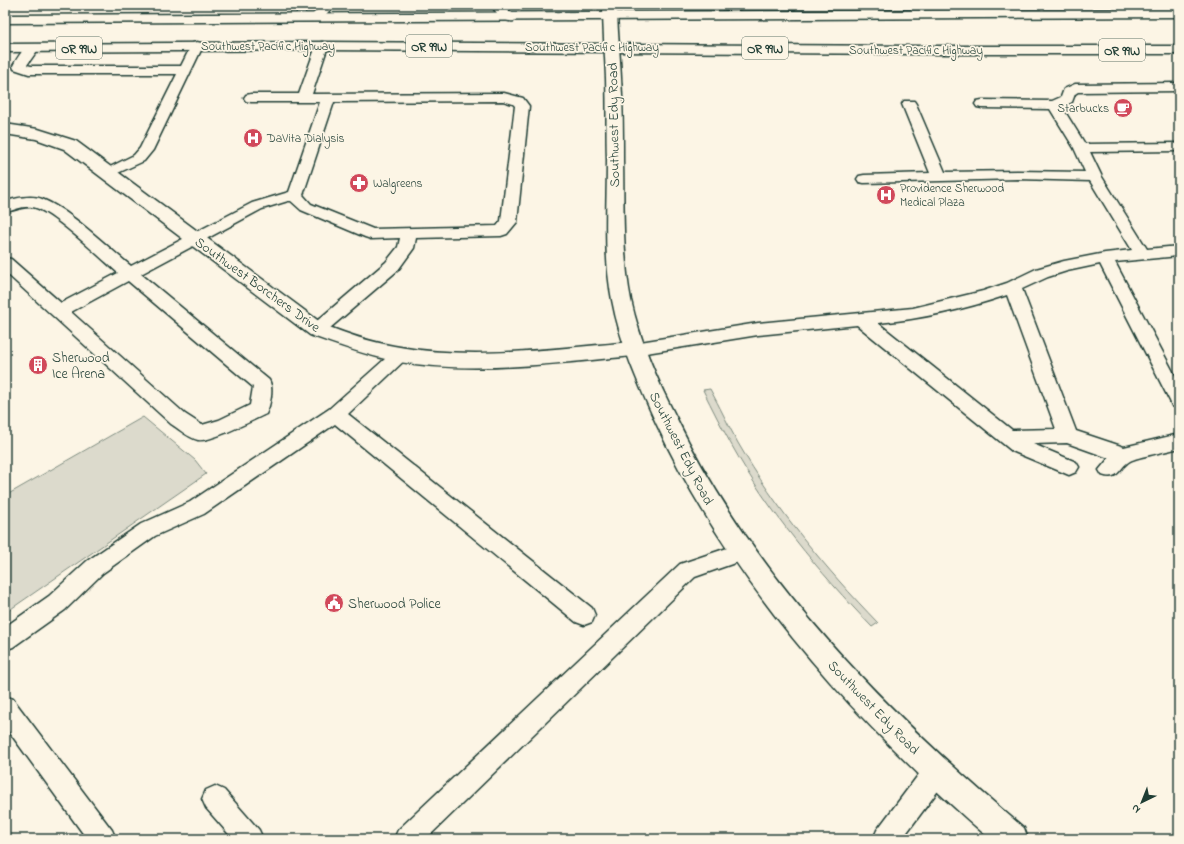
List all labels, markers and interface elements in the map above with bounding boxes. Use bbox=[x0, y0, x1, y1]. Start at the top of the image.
road number: OR 99W bbox=[406, 35, 452, 57]
road number: OR 99W bbox=[56, 37, 102, 59]
road number: OR 99W bbox=[742, 37, 788, 59]
street label: Southwest Pacific Highway bbox=[201, 38, 335, 57]
street label: Southwest Pacific Highway bbox=[525, 39, 659, 58]
road number: OR 99W bbox=[1099, 39, 1145, 61]
street label: Southwest Pacific Highway bbox=[849, 42, 983, 61]
street label: Southwest Edy Road bbox=[603, 62, 627, 187]
cafe icon: Starbucks bbox=[1112, 97, 1134, 119]
place label: Starbucks bbox=[1057, 100, 1109, 118]
hospital icon: DaVita Dialysis bbox=[242, 127, 264, 149]
place label: DaVita Dialysis bbox=[266, 130, 345, 149]
pharmacy icon: Walgreens bbox=[348, 172, 370, 194]
place label: Walgreens bbox=[373, 175, 423, 194]
place label: Providence Sherwood Medical Plaza bbox=[900, 180, 1004, 212]
hospital icon: Providence Sherwood Medical Plaza bbox=[875, 184, 897, 206]
street label: Southwest Borchers Drive bbox=[190, 232, 325, 338]
place label: Sherwood Ice Arena bbox=[52, 348, 110, 385]
building icon: Sherwood Ice Arena bbox=[27, 354, 49, 376]
street label: Southwest Edy Road bbox=[642, 388, 718, 509]
public building icon: Sherwood Police bbox=[323, 592, 345, 614]
place label: Sherwood Police bbox=[348, 594, 441, 615]
street label: Southwest Edy Road bbox=[821, 656, 924, 761]
north arrow bbox=[1122, 782, 1162, 822]
text: N bbox=[1128, 800, 1144, 817]

